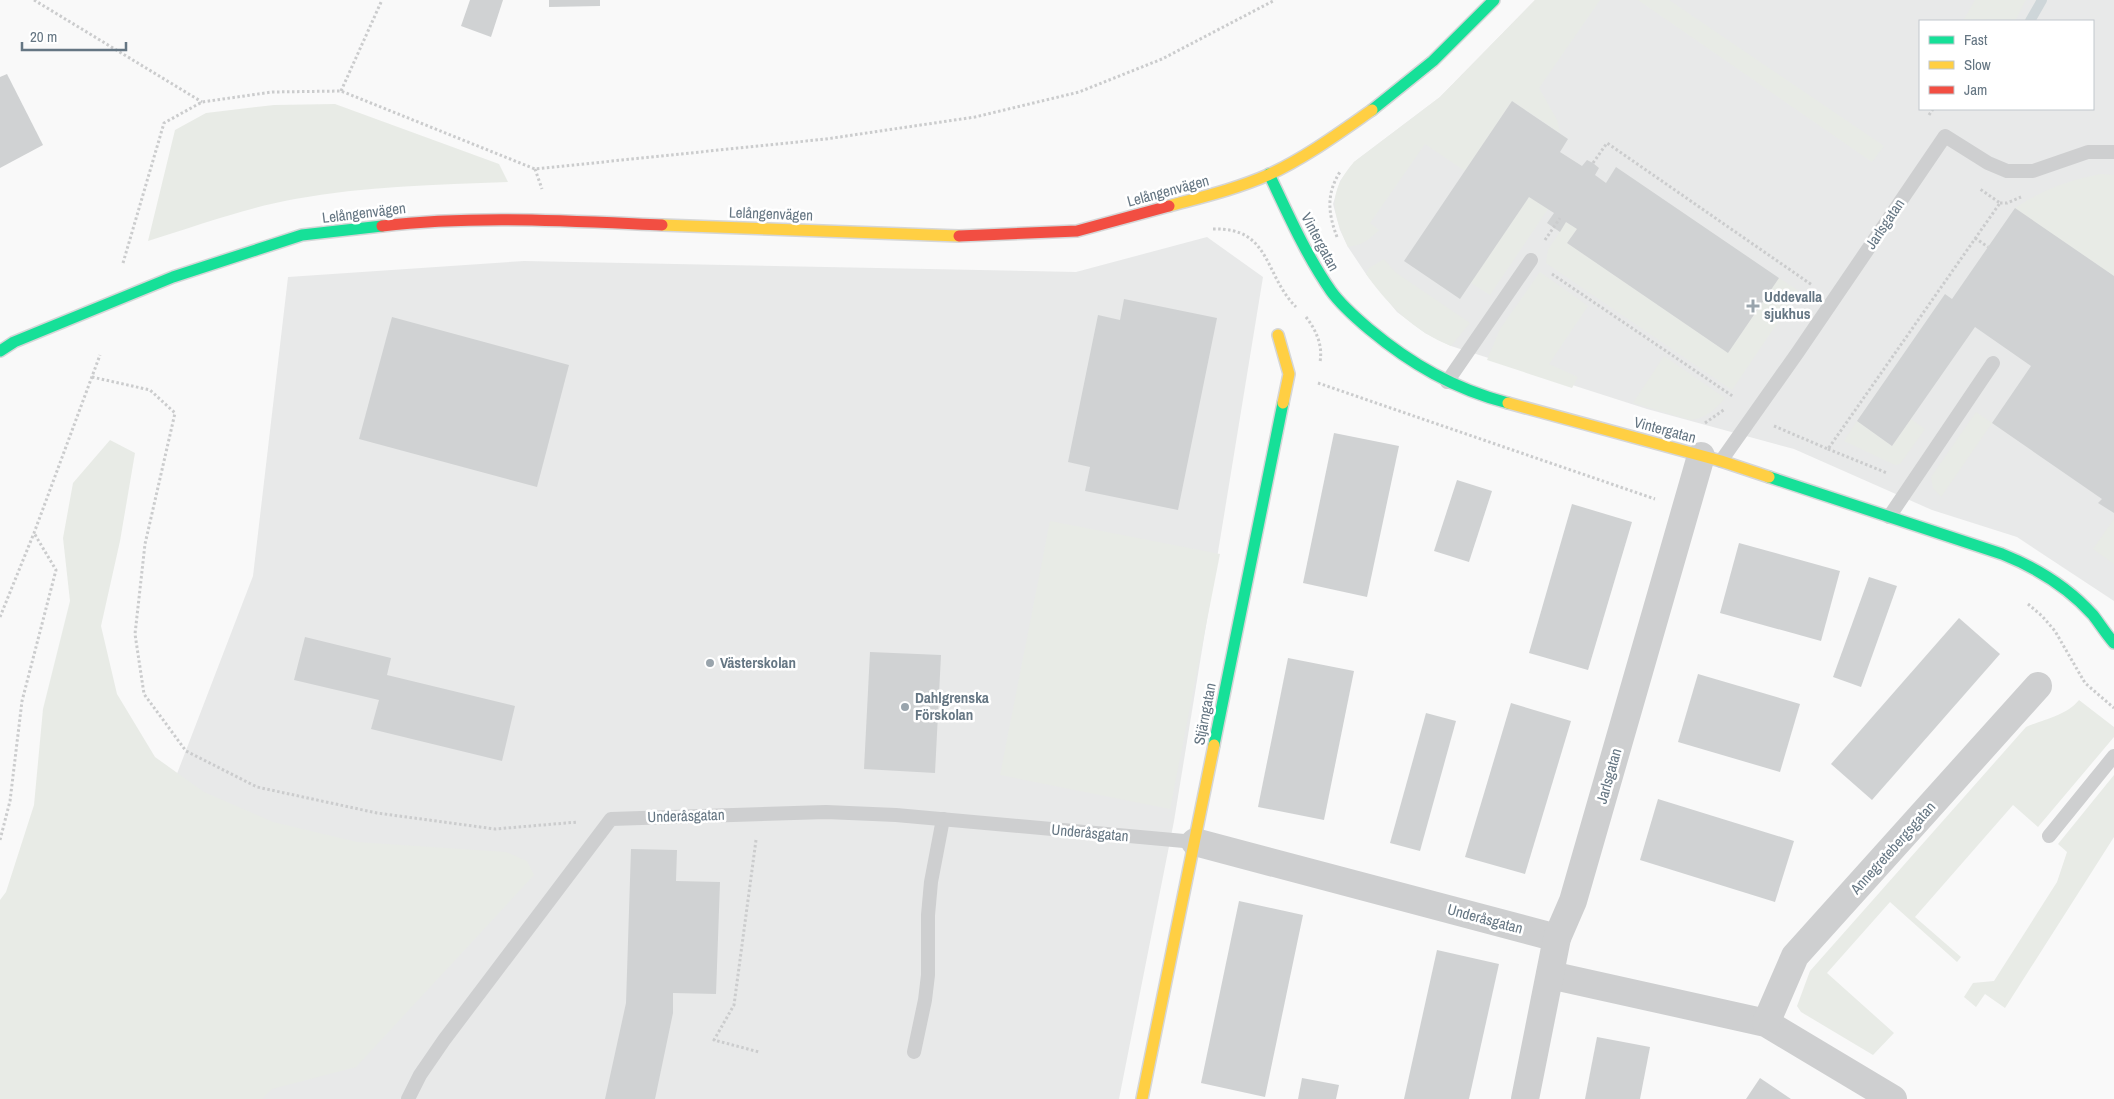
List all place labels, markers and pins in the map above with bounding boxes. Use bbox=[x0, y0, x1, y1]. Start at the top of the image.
place label: Uddevalla sjukhus bbox=[1764, 286, 1822, 324]
marker: Uddevalla sjukhus bbox=[1746, 299, 1760, 313]
place label: Västerskolan bbox=[720, 652, 796, 673]
marker: Västerskolan bbox=[704, 657, 716, 669]
place label: Dahlgrenska Förskolan bbox=[915, 687, 989, 725]
marker: Dahlgrenska Förskolan bbox=[899, 701, 911, 713]

